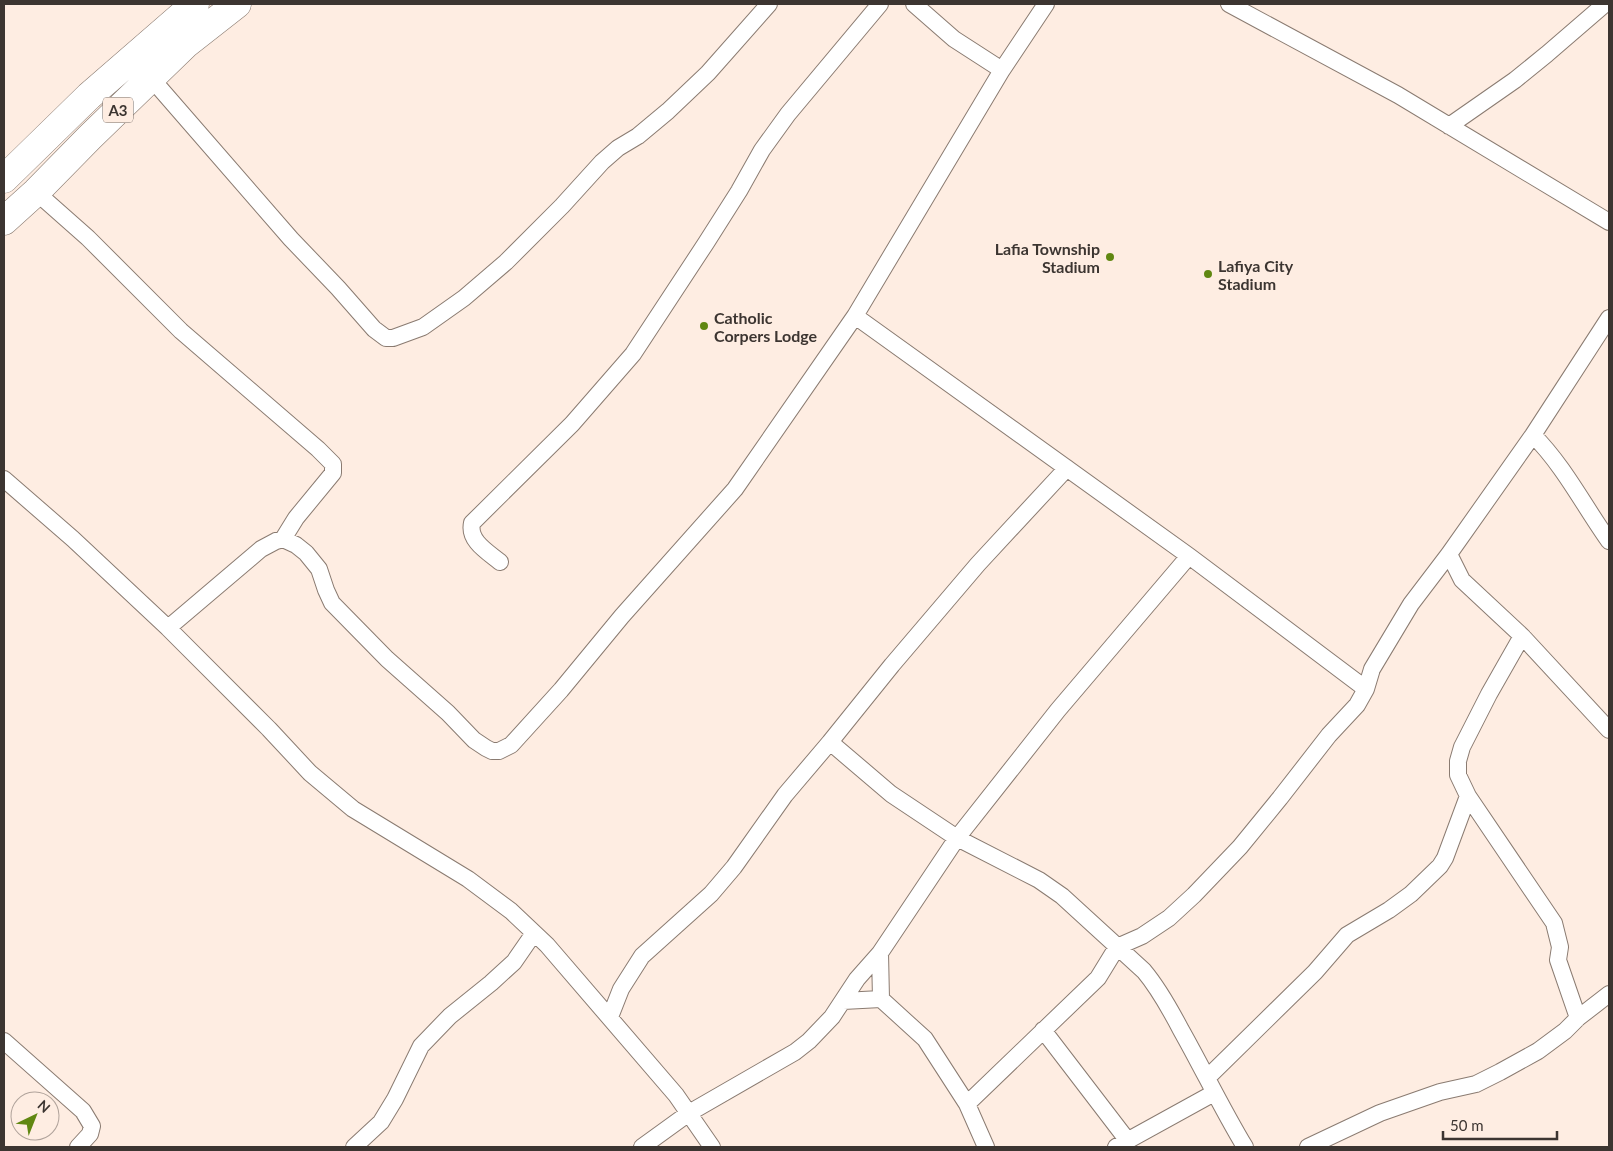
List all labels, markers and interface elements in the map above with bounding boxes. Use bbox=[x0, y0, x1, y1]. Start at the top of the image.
road number: A3 bbox=[103, 98, 133, 122]
place label: Lafia Township Stadium bbox=[995, 239, 1100, 276]
marker: Lafia Township Stadium bbox=[1104, 251, 1116, 263]
place label: Lafiya City Stadium bbox=[1218, 256, 1294, 293]
marker: Lafiya City Stadium bbox=[1202, 268, 1214, 280]
place label: Catholic Corpers Lodge bbox=[714, 308, 818, 345]
marker: Catholic Corpers Lodge bbox=[698, 320, 710, 332]
north arrow bbox=[10, 1091, 60, 1141]
text: N bbox=[34, 1096, 54, 1116]
scale bar bbox=[1443, 1108, 1557, 1140]
text: 50 m bbox=[1450, 1116, 1484, 1134]

